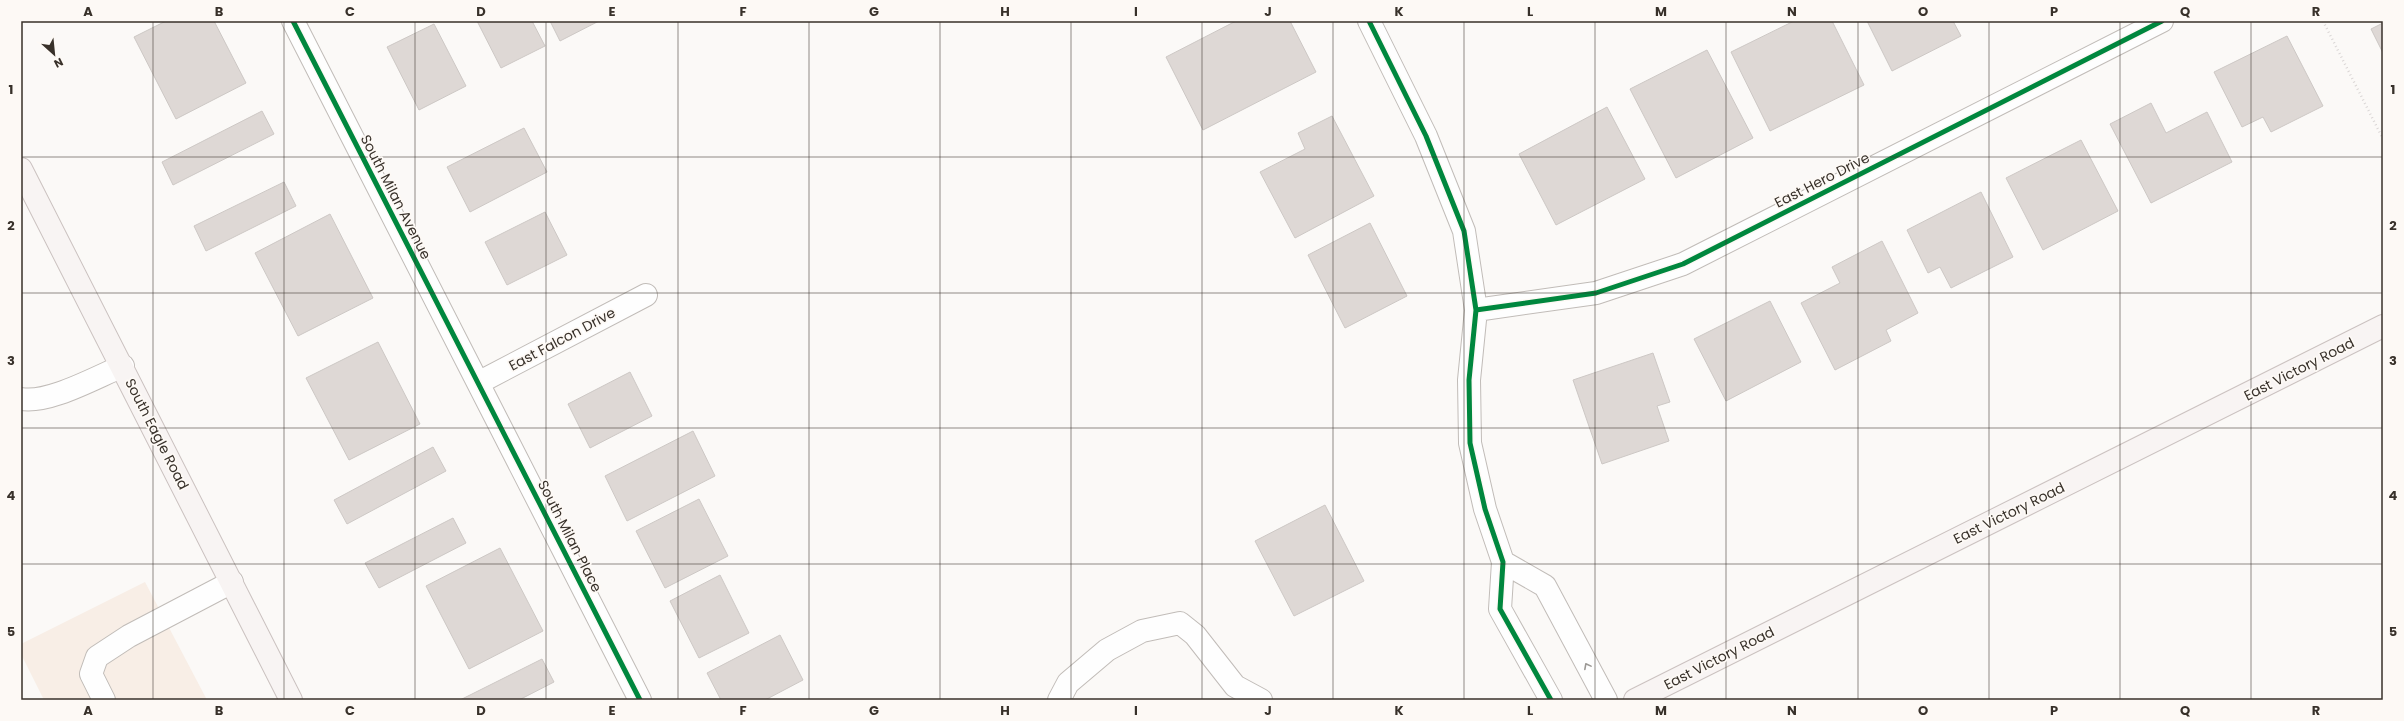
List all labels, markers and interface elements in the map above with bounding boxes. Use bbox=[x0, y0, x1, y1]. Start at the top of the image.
text: A bbox=[83, 2, 93, 21]
text: B bbox=[215, 2, 224, 21]
text: C bbox=[345, 2, 355, 21]
text: D bbox=[476, 2, 486, 21]
text: E bbox=[608, 2, 616, 21]
text: F bbox=[739, 2, 747, 21]
text: G bbox=[869, 2, 879, 21]
text: H bbox=[1000, 2, 1010, 21]
text: I bbox=[1134, 2, 1138, 21]
text: J bbox=[1264, 2, 1272, 21]
text: K bbox=[1394, 2, 1404, 21]
text: L bbox=[1527, 2, 1533, 21]
text: M bbox=[1655, 2, 1667, 21]
text: N bbox=[1787, 2, 1797, 21]
text: O bbox=[1918, 2, 1928, 21]
text: P bbox=[2050, 2, 2058, 21]
text: Q bbox=[2180, 2, 2190, 21]
text: R bbox=[2312, 2, 2320, 21]
north arrow bbox=[34, 34, 74, 74]
text: N bbox=[51, 54, 66, 72]
text: 1 bbox=[9, 80, 13, 99]
text: 1 bbox=[2391, 80, 2395, 99]
street label: South Milan Avenue bbox=[356, 131, 436, 263]
street label: East Hero Drive bbox=[1771, 147, 1873, 213]
text: 2 bbox=[7, 216, 15, 235]
text: 2 bbox=[2389, 216, 2397, 235]
street label: East Falcon Drive bbox=[505, 302, 619, 376]
street label: East Victory Road bbox=[2240, 333, 2358, 405]
text: 3 bbox=[7, 351, 15, 370]
text: 3 bbox=[2389, 351, 2397, 370]
street label: South Eagle Road bbox=[120, 375, 194, 493]
street label: South Milan Place bbox=[533, 477, 607, 596]
street label: East Victory Road bbox=[1950, 477, 2068, 549]
text: 4 bbox=[7, 486, 16, 505]
text: 4 bbox=[2389, 486, 2398, 505]
text: 5 bbox=[7, 622, 15, 641]
street label: East Victory Road bbox=[1660, 622, 1778, 694]
text: 5 bbox=[2389, 622, 2397, 641]
one-way arrow bbox=[1585, 662, 1592, 670]
text: A bbox=[83, 701, 93, 720]
text: B bbox=[215, 701, 224, 720]
text: C bbox=[345, 701, 355, 720]
text: D bbox=[476, 701, 486, 720]
text: E bbox=[608, 701, 616, 720]
text: F bbox=[739, 701, 747, 720]
text: G bbox=[869, 701, 879, 720]
text: H bbox=[1000, 701, 1010, 720]
text: I bbox=[1134, 701, 1138, 720]
text: J bbox=[1264, 701, 1272, 720]
text: K bbox=[1394, 701, 1404, 720]
text: L bbox=[1527, 701, 1533, 720]
text: M bbox=[1655, 701, 1667, 720]
text: N bbox=[1787, 701, 1797, 720]
text: O bbox=[1918, 701, 1928, 720]
text: P bbox=[2050, 701, 2058, 720]
text: Q bbox=[2180, 701, 2190, 720]
text: R bbox=[2312, 701, 2320, 720]

